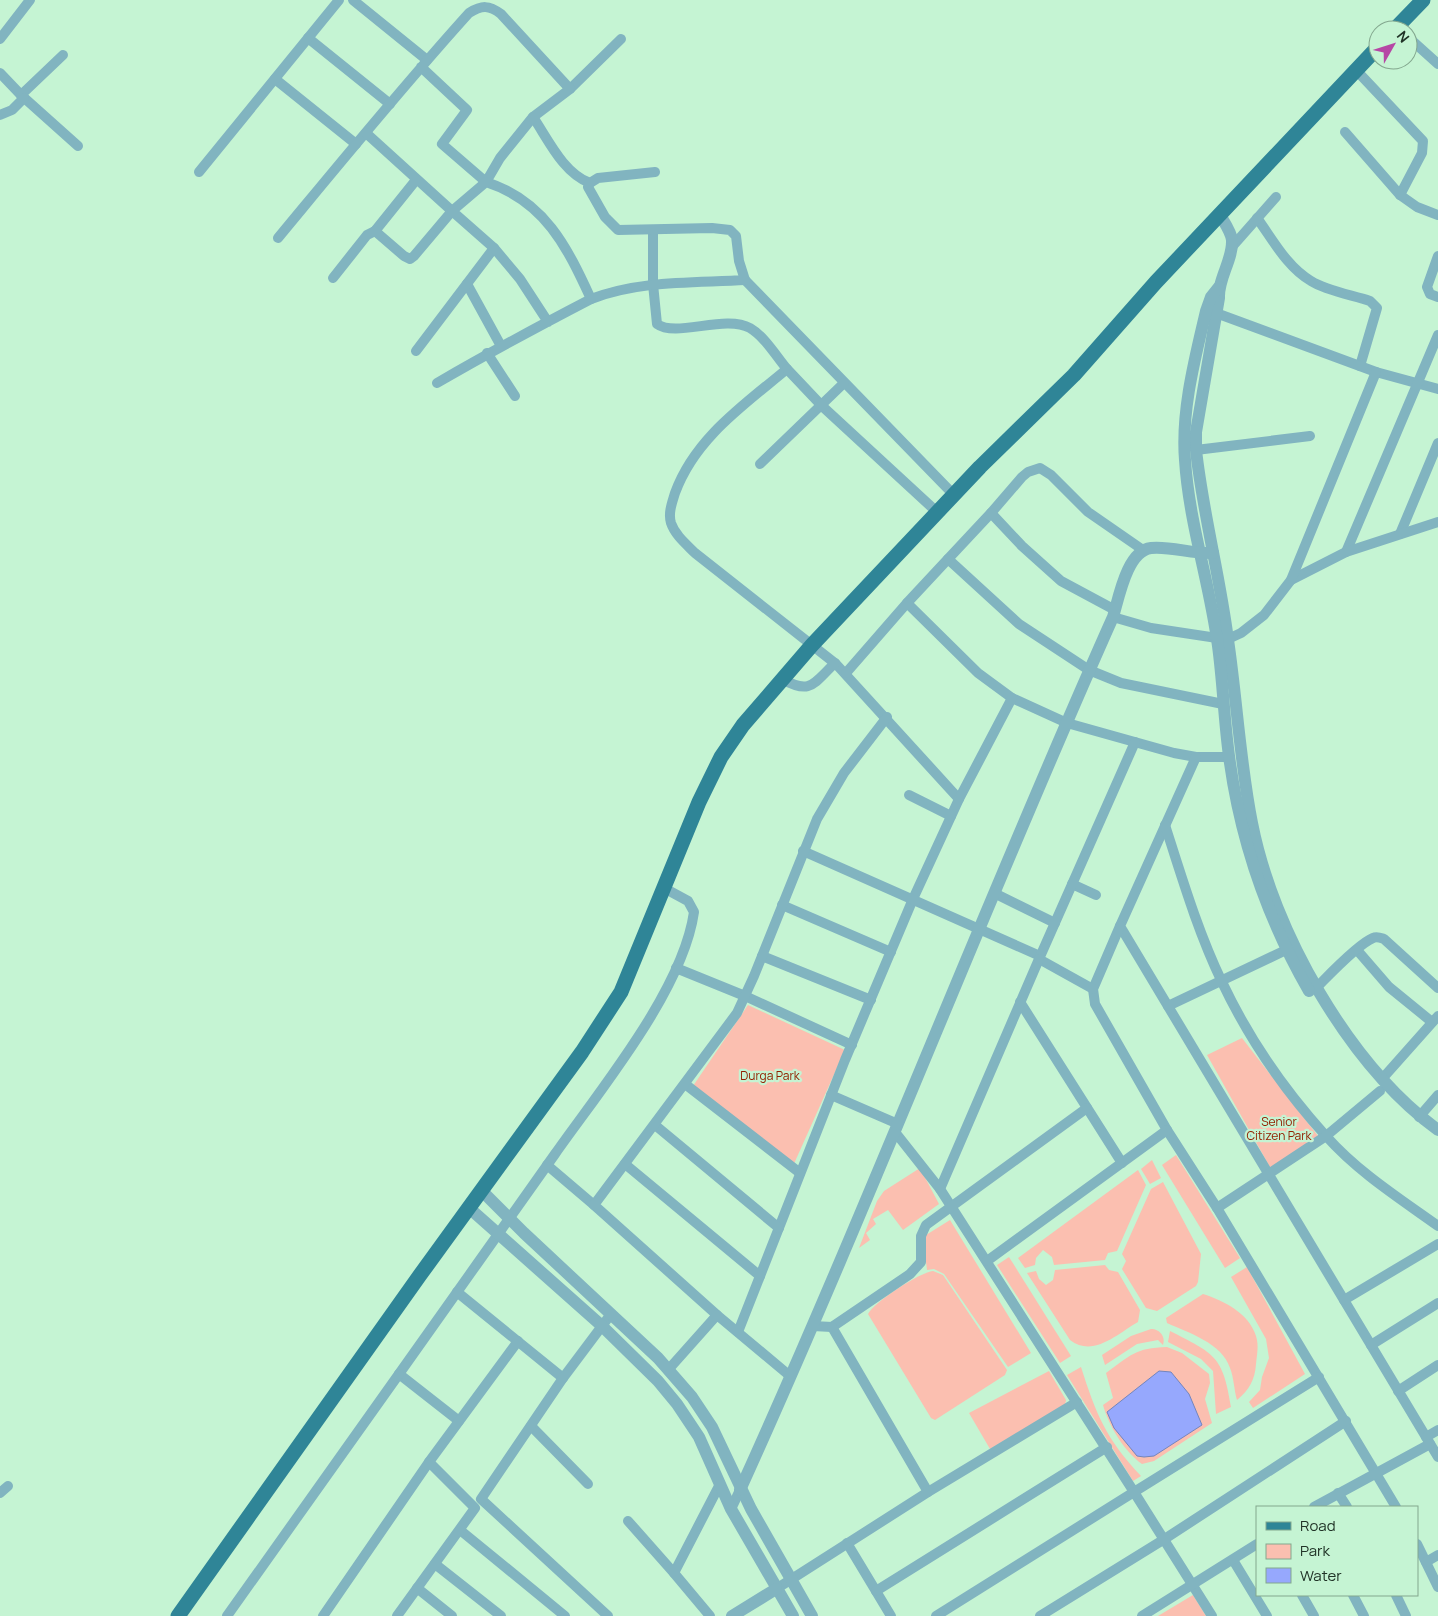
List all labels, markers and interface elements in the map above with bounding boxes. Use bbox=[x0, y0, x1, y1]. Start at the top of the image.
north arrow bbox=[1368, 20, 1418, 70]
text: N bbox=[1393, 27, 1414, 46]
park label: Durga Park bbox=[740, 1067, 801, 1084]
park label: Senior Citizen Park bbox=[1246, 1113, 1313, 1144]
legend bbox=[1256, 1506, 1418, 1596]
text: Road bbox=[1300, 1515, 1336, 1536]
text: Park bbox=[1300, 1540, 1330, 1561]
text: Water bbox=[1300, 1565, 1342, 1586]

